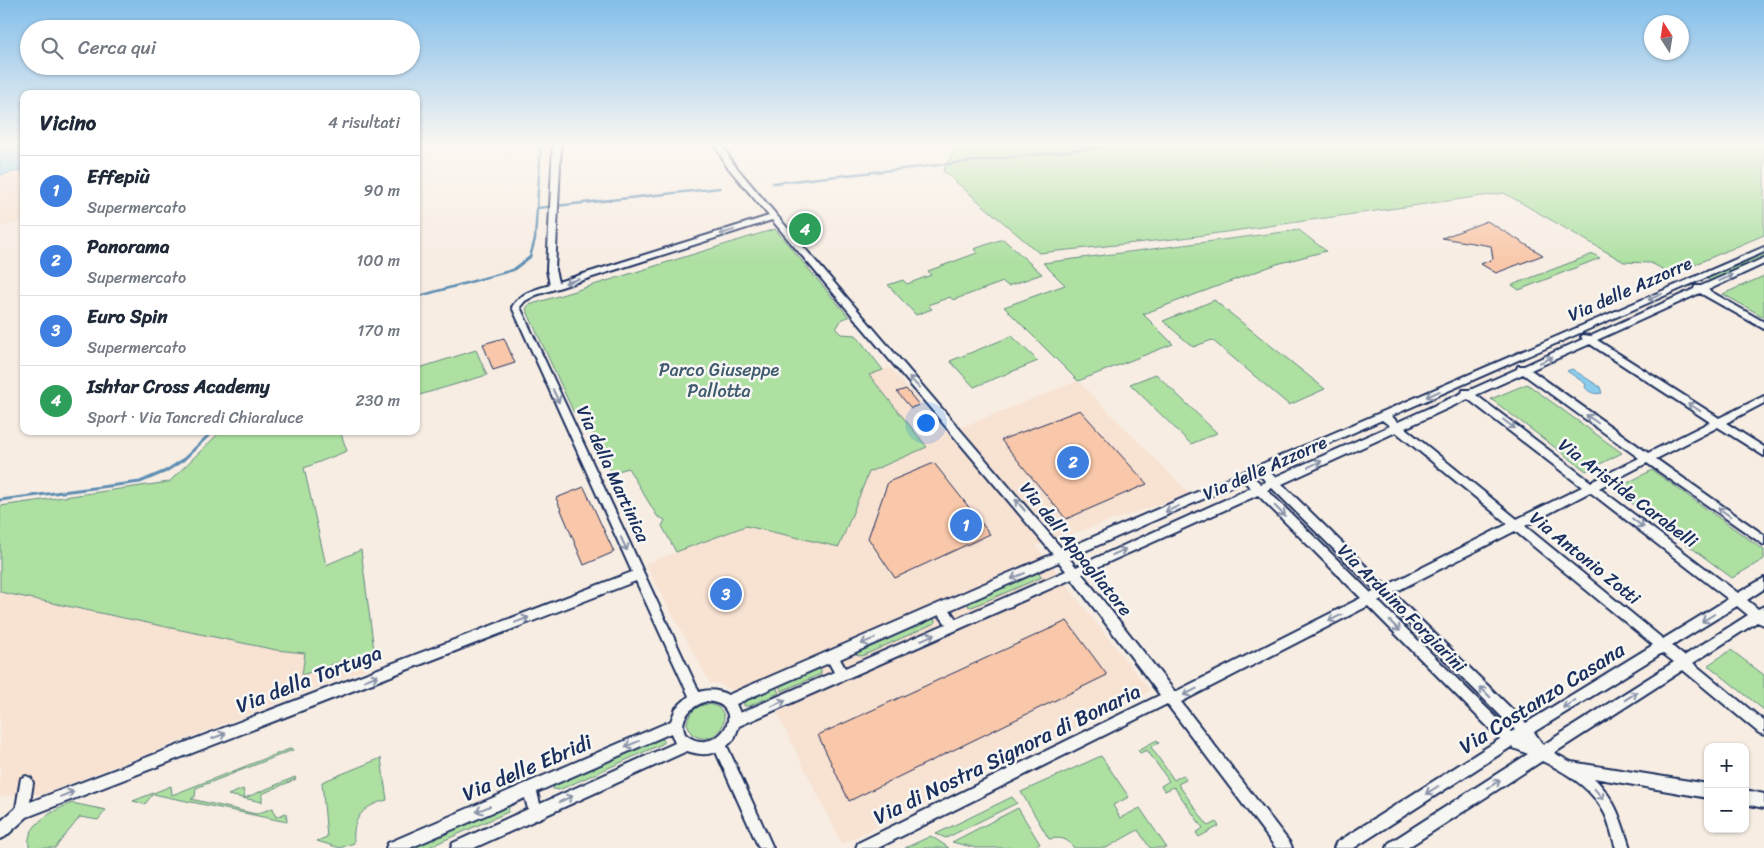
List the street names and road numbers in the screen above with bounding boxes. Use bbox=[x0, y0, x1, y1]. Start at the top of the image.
street label: Via delle Azzorre bbox=[1563, 247, 1698, 331]
street label: Via della Martinica bbox=[567, 400, 659, 549]
street label: Via delle Azzorre bbox=[1198, 426, 1333, 510]
street label: Via Aristide Carabelli bbox=[1551, 430, 1706, 557]
street label: Via dell'Appagliatore bbox=[1011, 474, 1141, 624]
street label: Via Antonio Zotti bbox=[1522, 503, 1649, 614]
street label: Via Arduino Forgiarini bbox=[1330, 536, 1475, 681]
street label: Via Costanzo Casana bbox=[1451, 631, 1633, 765]
street label: Via della Tortuga bbox=[230, 633, 388, 724]
street label: Via di Nostra Signora di Bonaria bbox=[867, 672, 1148, 836]
street label: Via delle Ebridi bbox=[456, 723, 599, 812]

